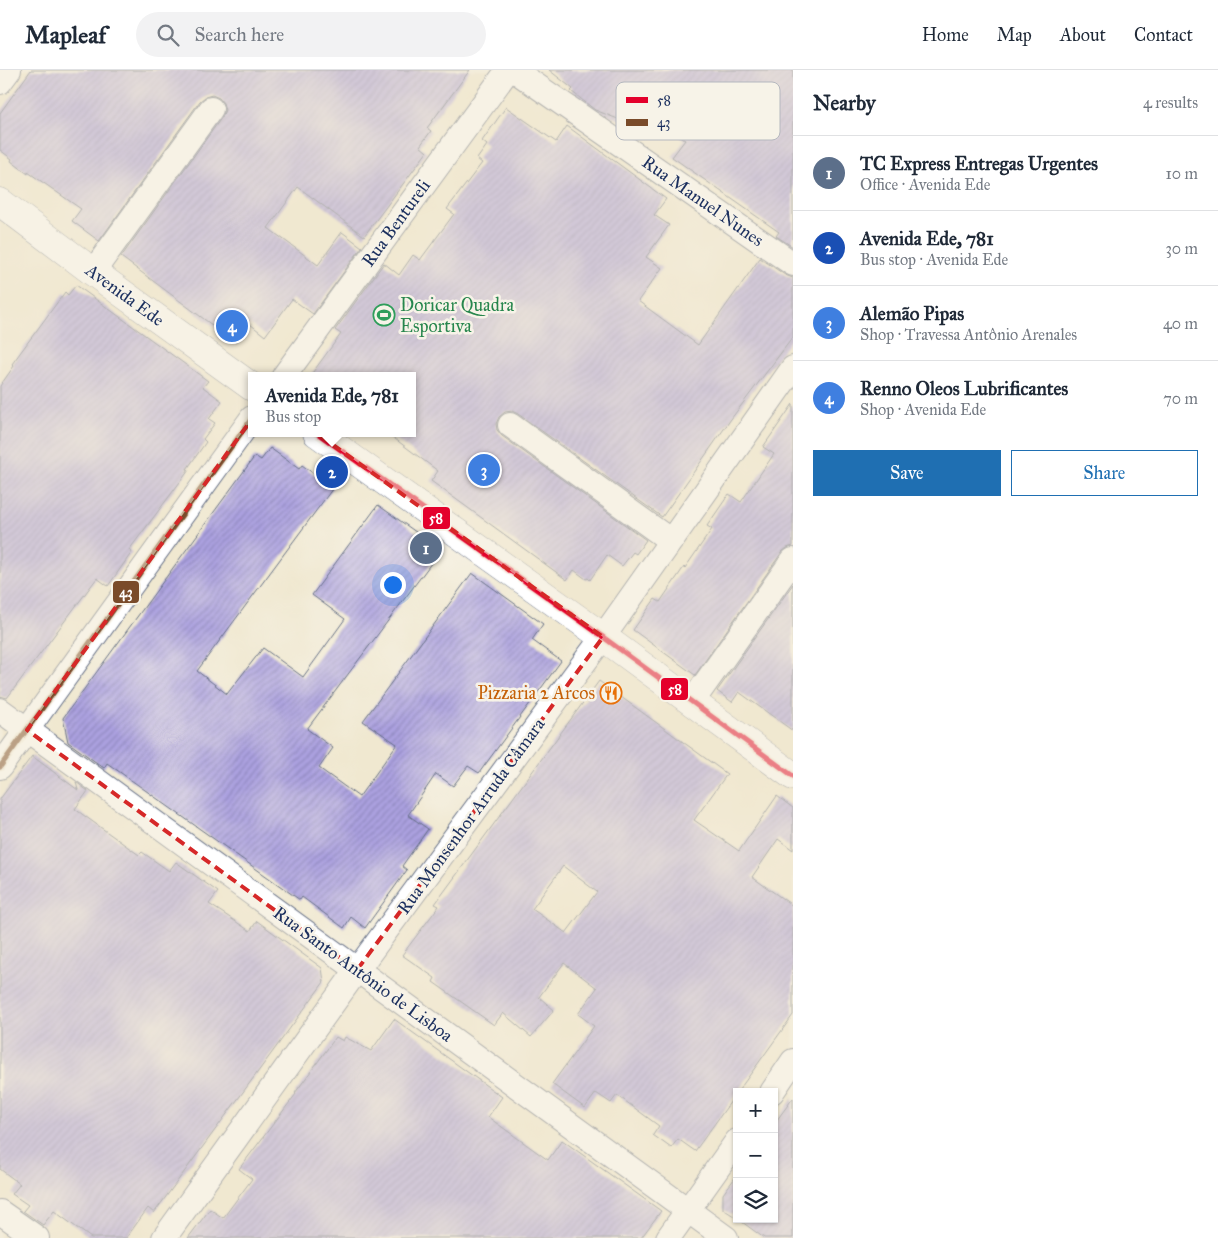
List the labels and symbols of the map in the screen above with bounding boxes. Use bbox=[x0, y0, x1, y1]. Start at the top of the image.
legend bbox=[616, 82, 780, 140]
text: 58 bbox=[657, 92, 671, 109]
text: 43 bbox=[657, 114, 670, 131]
street label: Rua Manuel Nunes bbox=[638, 151, 768, 251]
street label: Rua Bentureli bbox=[357, 175, 435, 271]
street label: Avenida Ede bbox=[81, 259, 169, 331]
place label: Doricar Quadra Esportiva bbox=[400, 294, 515, 337]
sports icon: Doricar Quadra Esportiva bbox=[372, 303, 396, 327]
pin: 4 bbox=[216, 307, 248, 345]
pin: 3 bbox=[468, 451, 500, 489]
pin: 2 bbox=[316, 453, 348, 491]
line badge: 58 bbox=[422, 506, 451, 530]
text: 58 bbox=[429, 510, 443, 527]
pin: 1 bbox=[410, 529, 442, 567]
your location bbox=[380, 572, 406, 598]
line badge: 43 bbox=[112, 580, 140, 604]
text: 43 bbox=[119, 584, 133, 602]
line badge: 58 bbox=[660, 677, 689, 701]
restaurant icon: Pizzaria 2 Arcos bbox=[599, 681, 623, 705]
text: 58 bbox=[668, 681, 682, 698]
place label: Pizzaria 2 Arcos bbox=[477, 682, 595, 704]
street label: Rua Monsenhor Arruda Câmara bbox=[392, 713, 550, 918]
street label: Rua Santo Antônio de Lisboa bbox=[269, 901, 457, 1047]

